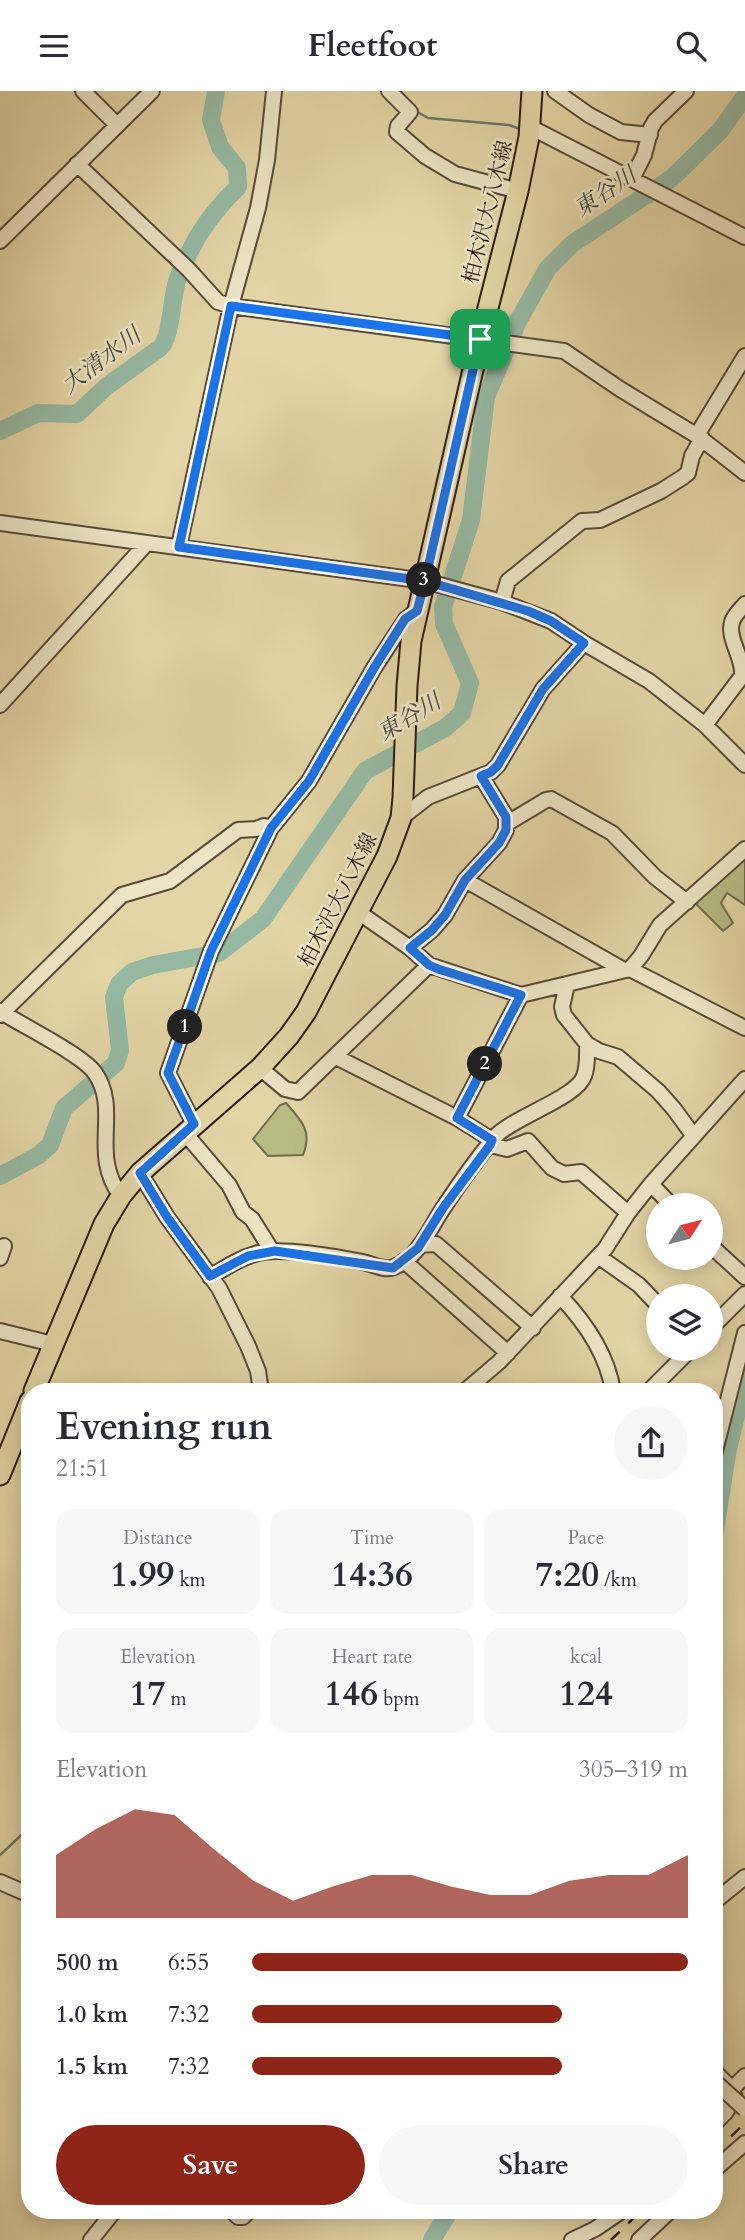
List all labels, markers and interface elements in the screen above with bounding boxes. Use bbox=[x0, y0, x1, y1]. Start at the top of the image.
text: Fleetfoot bbox=[308, 24, 437, 68]
icon: menu bbox=[35, 27, 73, 65]
icon: search bbox=[672, 27, 710, 65]
street label: 柏木沢大八木線 bbox=[456, 137, 520, 287]
water label: 東谷川 bbox=[568, 158, 645, 224]
pin bbox=[450, 309, 510, 369]
water label: 大清水川 bbox=[55, 318, 149, 400]
icon: arrive bbox=[461, 320, 499, 358]
pin: 3 bbox=[406, 563, 442, 597]
text: 3 bbox=[419, 566, 428, 592]
water label: 東谷川 bbox=[371, 684, 449, 748]
street label: 柏木沢大八木線 bbox=[292, 828, 384, 972]
pin: 1 bbox=[168, 1009, 202, 1045]
text: 1 bbox=[180, 1013, 189, 1039]
pin: 2 bbox=[468, 1047, 503, 1081]
text: 2 bbox=[480, 1050, 489, 1076]
north arrow bbox=[646, 1193, 723, 1271]
map controls bbox=[646, 1193, 723, 1361]
button: layers bbox=[646, 1284, 723, 1361]
text: Evening run bbox=[56, 1401, 272, 1453]
button: share bbox=[614, 1406, 688, 1480]
text: 21:51 bbox=[56, 1453, 109, 1484]
text: Distance bbox=[123, 1525, 193, 1551]
text: Time bbox=[350, 1525, 394, 1551]
text: Pace bbox=[568, 1525, 604, 1551]
text: 1.99 bbox=[110, 1551, 174, 1599]
text: 14:36 bbox=[331, 1551, 413, 1599]
text: 7:20 bbox=[535, 1551, 599, 1599]
text: km bbox=[174, 1567, 206, 1593]
text: /km bbox=[599, 1567, 637, 1593]
text: Elevation bbox=[120, 1644, 196, 1670]
text: Heart rate bbox=[332, 1644, 412, 1670]
text: kcal bbox=[570, 1644, 602, 1670]
text: 17 bbox=[129, 1670, 165, 1718]
text: 146 bbox=[324, 1670, 378, 1718]
text: 124 bbox=[559, 1670, 613, 1718]
text: m bbox=[165, 1686, 187, 1712]
text: bpm bbox=[378, 1686, 420, 1712]
text: Elevation bbox=[56, 1754, 147, 1785]
text: 305–319 m bbox=[579, 1754, 688, 1785]
text: 500 m bbox=[56, 1947, 119, 1978]
text: 6:55 bbox=[168, 1947, 209, 1978]
text: 1.0 km bbox=[56, 1999, 128, 2030]
text: 7:32 bbox=[168, 1999, 209, 2030]
text: 1.5 km bbox=[56, 2051, 128, 2082]
text: 7:32 bbox=[168, 2051, 209, 2082]
button: Save bbox=[56, 2125, 365, 2205]
button: Share bbox=[379, 2125, 688, 2205]

